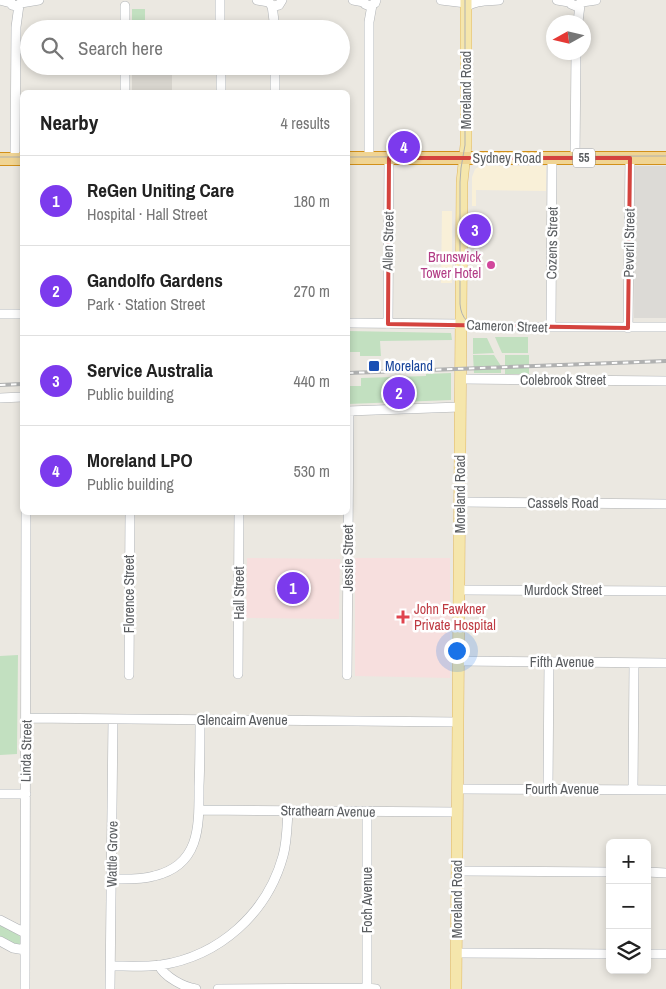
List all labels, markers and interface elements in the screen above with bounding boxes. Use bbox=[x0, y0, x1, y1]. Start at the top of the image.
north arrow bbox=[546, 15, 591, 60]
search box bbox=[20, 20, 350, 75]
icon: search bbox=[38, 34, 66, 62]
text: Search here bbox=[78, 35, 163, 61]
street label: Moreland Road bbox=[457, 51, 475, 129]
text: Nearby bbox=[40, 108, 98, 137]
text: 4 results bbox=[280, 112, 330, 134]
pin: 4 bbox=[388, 128, 420, 166]
road number: 55 bbox=[573, 148, 595, 168]
street label: Sydney Road bbox=[473, 149, 541, 167]
text: ReGen Uniting Care bbox=[87, 177, 234, 203]
text: 1 bbox=[52, 190, 60, 212]
text: 180 m bbox=[294, 190, 330, 212]
text: Hospital · Hall Street bbox=[87, 203, 207, 225]
street label: Cozens Street bbox=[542, 206, 562, 280]
street label: Peveril Street bbox=[619, 208, 639, 278]
street label: Allen Street bbox=[378, 211, 398, 272]
pin: 3 bbox=[459, 211, 491, 249]
place label: Brunswick Tower Hotel bbox=[420, 248, 481, 282]
marker: Brunswick Tower Hotel bbox=[485, 259, 497, 271]
text: Gandolfo Gardens bbox=[87, 267, 223, 293]
text: 2 bbox=[52, 280, 60, 302]
text: 270 m bbox=[294, 280, 330, 302]
text: Park · Station Street bbox=[87, 293, 205, 315]
street label: Cameron Street bbox=[466, 316, 548, 336]
text: Service Australia bbox=[87, 357, 213, 383]
place label: Moreland bbox=[385, 357, 433, 375]
marker: Moreland bbox=[367, 359, 381, 373]
text: 3 bbox=[52, 370, 60, 392]
text: 440 m bbox=[294, 370, 330, 392]
street label: Colebrook Street bbox=[520, 371, 606, 389]
pin: 2 bbox=[383, 374, 415, 412]
text: Public building bbox=[87, 383, 174, 405]
text: Moreland LPO bbox=[87, 447, 193, 473]
street label: Moreland Road bbox=[451, 455, 469, 533]
text: 4 bbox=[52, 460, 60, 482]
text: 530 m bbox=[294, 460, 330, 482]
text: Public building bbox=[87, 473, 174, 495]
street label: Cassels Road bbox=[527, 494, 599, 512]
street label: Jessie Street bbox=[339, 524, 357, 592]
street label: Florence Street bbox=[120, 555, 138, 633]
street label: Hall Street bbox=[230, 566, 248, 620]
pin: 1 bbox=[277, 569, 309, 607]
street label: Murdock Street bbox=[524, 581, 602, 599]
place label: John Fawkner Private Hospital bbox=[414, 600, 496, 634]
marker: John Fawkner Private Hospital bbox=[396, 610, 410, 624]
your location bbox=[444, 638, 470, 664]
street label: Fifth Avenue bbox=[530, 653, 594, 671]
street label: Glencairn Avenue bbox=[196, 711, 288, 729]
street label: Linda Street bbox=[16, 720, 36, 782]
street label: Fourth Avenue bbox=[525, 780, 599, 798]
street label: Strathearn Avenue bbox=[280, 801, 376, 821]
street label: Wattle Grove bbox=[102, 821, 122, 887]
map controls bbox=[606, 839, 651, 974]
button: + bbox=[606, 839, 651, 884]
street label: Moreland Road bbox=[448, 860, 466, 938]
street label: Foch Avenue bbox=[358, 867, 376, 933]
button: − bbox=[606, 884, 651, 929]
button: layers bbox=[606, 929, 651, 974]

